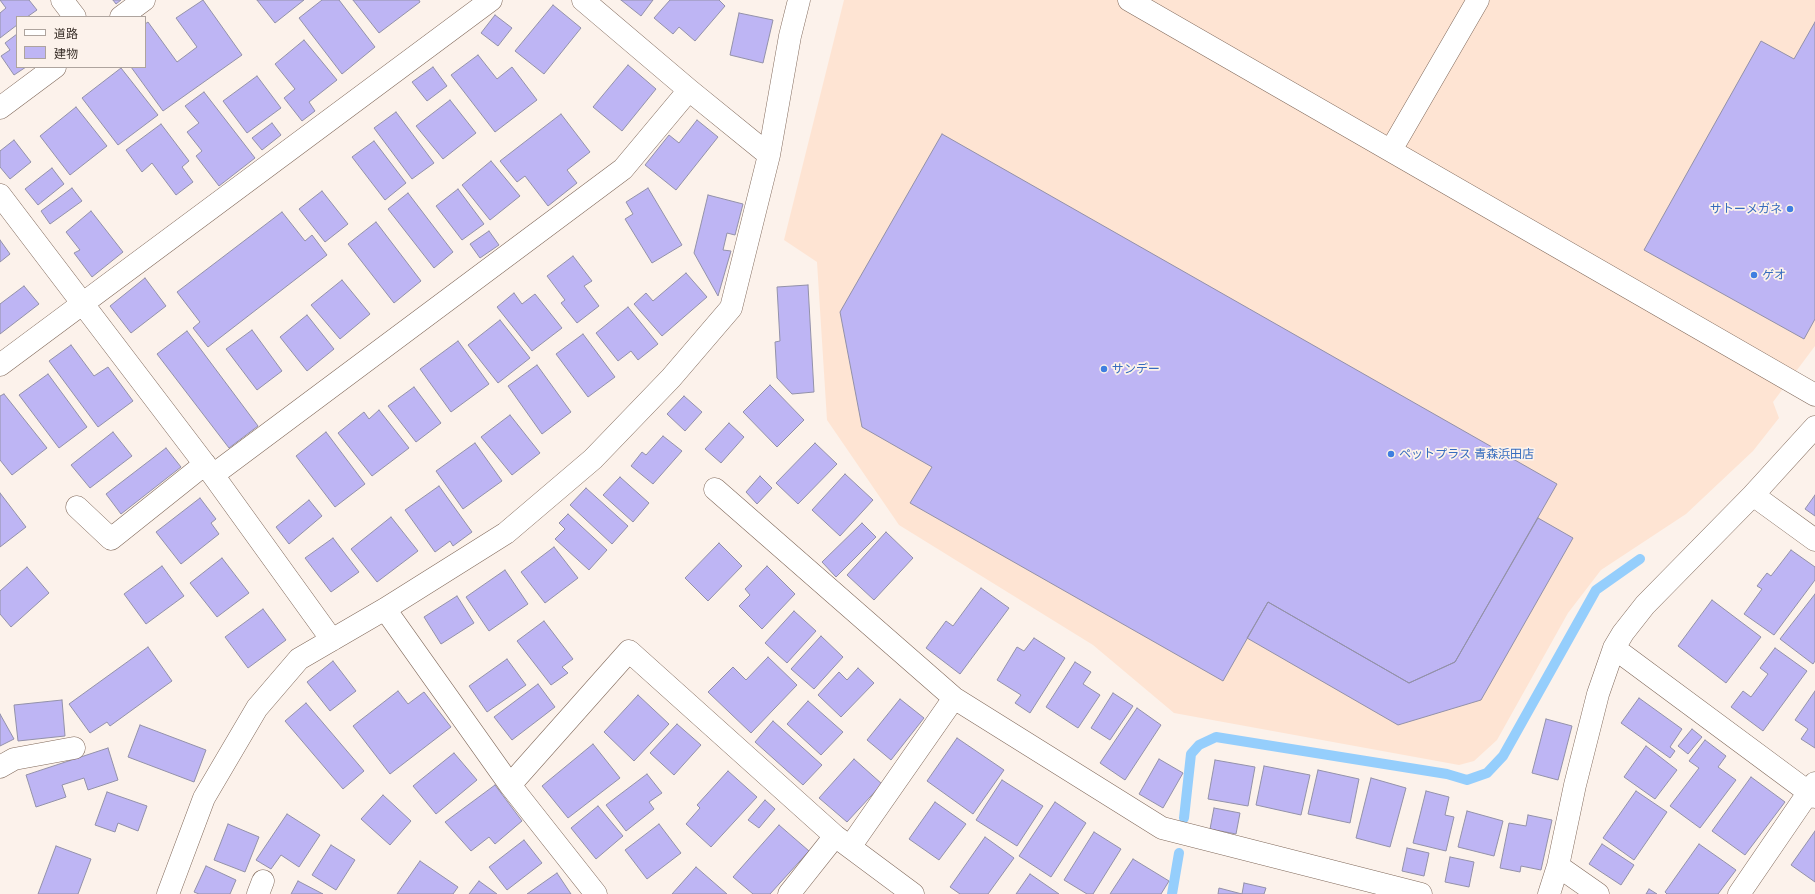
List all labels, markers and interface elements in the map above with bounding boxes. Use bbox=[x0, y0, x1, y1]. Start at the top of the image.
legend bbox=[16, 16, 146, 68]
text: 道路 bbox=[54, 27, 78, 41]
text: 建物 bbox=[54, 47, 78, 61]
place label: サトーメガネ bbox=[1710, 202, 1782, 216]
marker: サトーメガネ bbox=[1785, 204, 1795, 214]
place label: ゲオ bbox=[1762, 268, 1786, 282]
marker: ゲオ bbox=[1749, 270, 1759, 280]
place label: サンデー bbox=[1112, 362, 1160, 376]
marker: サンデー bbox=[1099, 364, 1109, 374]
place label: ペットプラス 青森浜田店 bbox=[1399, 447, 1534, 461]
marker: ペットプラス 青森浜田店 bbox=[1386, 449, 1396, 459]

